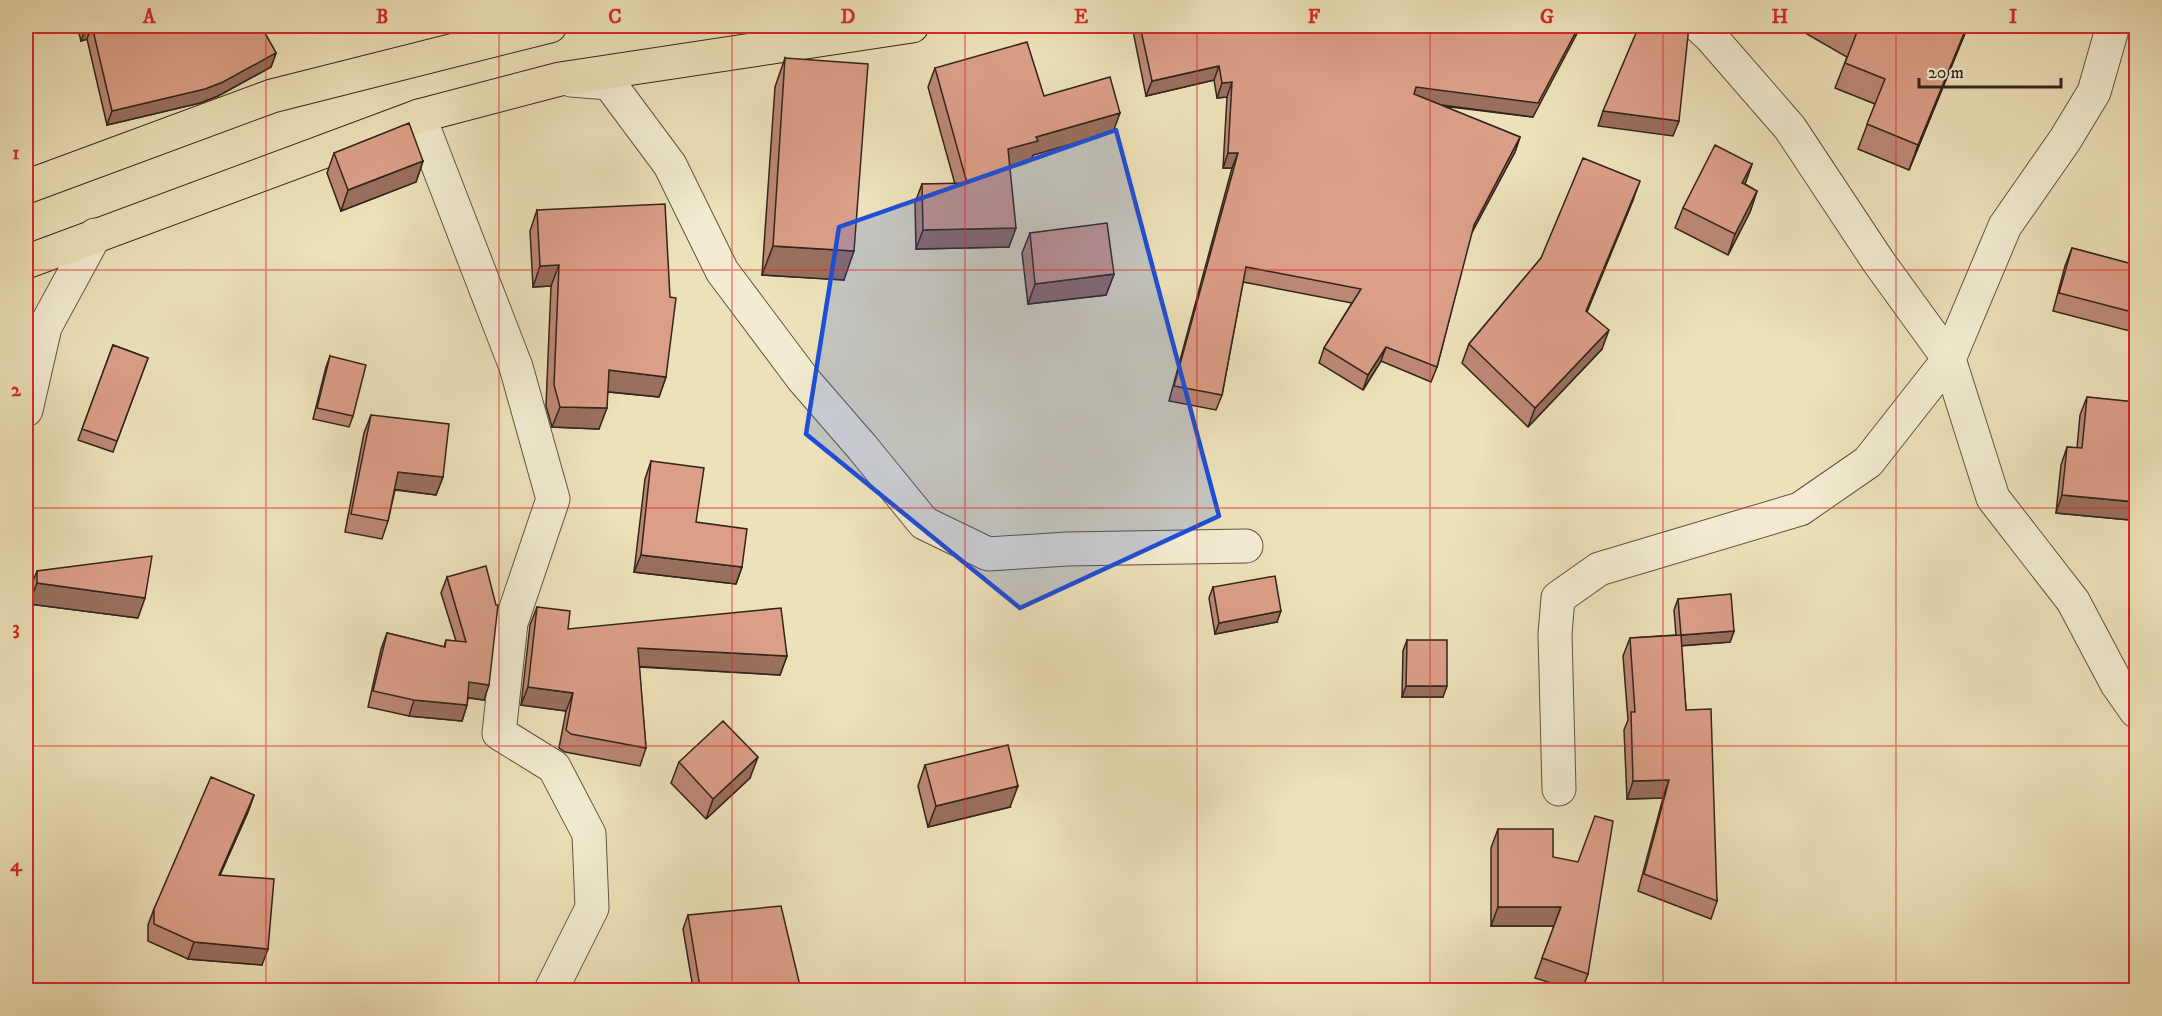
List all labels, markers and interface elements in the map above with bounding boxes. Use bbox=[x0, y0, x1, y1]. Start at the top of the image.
text: A bbox=[142, 5, 157, 30]
text: B bbox=[376, 5, 388, 30]
text: C bbox=[608, 5, 622, 30]
text: D bbox=[841, 5, 856, 30]
text: E bbox=[1074, 5, 1088, 30]
text: F bbox=[1308, 5, 1321, 30]
text: G bbox=[1540, 5, 1554, 30]
text: H bbox=[1772, 5, 1789, 30]
text: I bbox=[2009, 5, 2017, 30]
scale bar bbox=[1919, 51, 2062, 89]
text: 20 m bbox=[1928, 62, 1964, 84]
text: 1 bbox=[12, 141, 20, 166]
text: 2 bbox=[11, 378, 22, 403]
text: 3 bbox=[12, 616, 20, 641]
text: 4 bbox=[10, 853, 23, 878]

